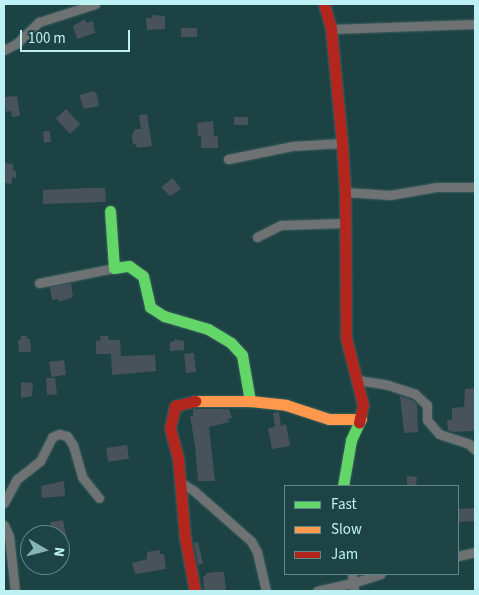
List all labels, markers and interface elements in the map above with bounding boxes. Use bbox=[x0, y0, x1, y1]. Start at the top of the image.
scale bar bbox=[22, 20, 132, 52]
text: 100 m bbox=[28, 28, 66, 49]
legend bbox=[284, 485, 459, 575]
text: Fast bbox=[331, 494, 357, 515]
text: Slow bbox=[331, 519, 362, 540]
north arrow bbox=[20, 525, 70, 575]
text: Jam bbox=[331, 544, 358, 565]
text: N bbox=[48, 546, 69, 558]

